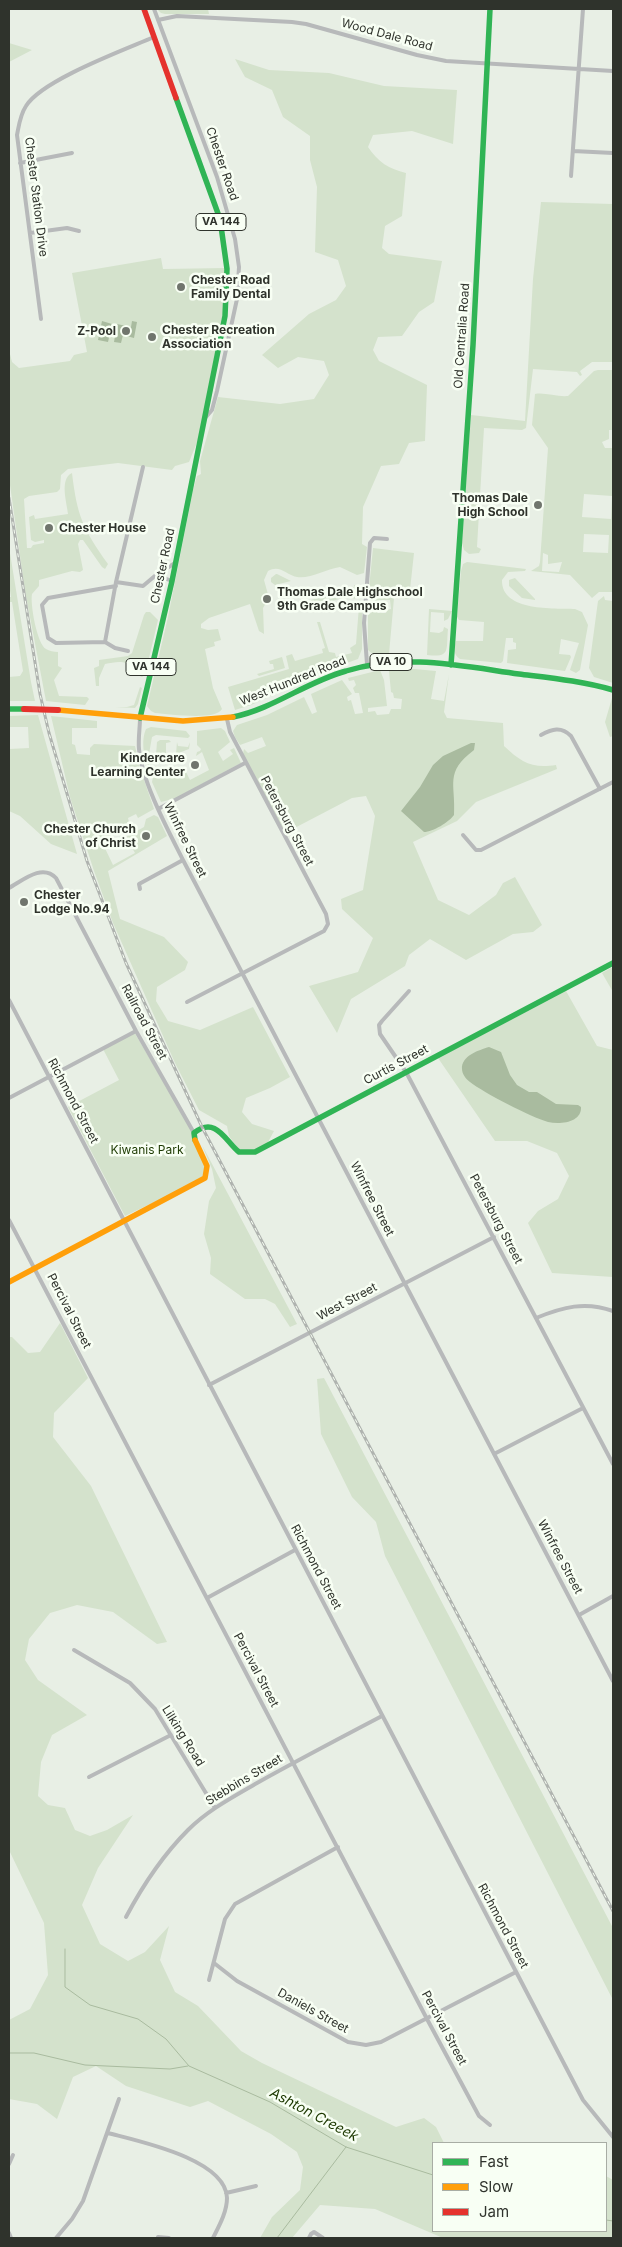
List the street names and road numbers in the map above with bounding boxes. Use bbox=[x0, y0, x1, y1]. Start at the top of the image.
street label: Wood Dale Road bbox=[340, 16, 434, 54]
street label: Chester Road bbox=[203, 125, 241, 203]
street label: Chester Station Drive bbox=[22, 136, 50, 258]
road number: VA 144 bbox=[196, 213, 246, 230]
street label: Old Centralia Road bbox=[451, 283, 473, 389]
street label: Chester Road bbox=[148, 527, 178, 605]
street label: West Hundred Road bbox=[238, 653, 348, 709]
road number: VA 10 bbox=[370, 654, 412, 670]
road number: VA 144 bbox=[126, 659, 176, 676]
street label: Petersburg Street bbox=[257, 774, 317, 868]
street label: Winfree Street bbox=[161, 800, 209, 880]
street label: Railroad Street bbox=[118, 982, 170, 1062]
street label: Curtis Street bbox=[361, 1042, 431, 1088]
street label: Richmond Street bbox=[45, 1056, 101, 1146]
street label: Winfree Street bbox=[347, 1159, 397, 1239]
street label: Petersburg Street bbox=[466, 1172, 526, 1266]
street label: Percival Street bbox=[44, 1271, 94, 1351]
street label: West Street bbox=[315, 1280, 379, 1324]
street label: Winfree Street bbox=[534, 1518, 586, 1596]
street label: Richmond Street bbox=[288, 1522, 344, 1612]
street label: Percival Street bbox=[230, 1630, 282, 1710]
street label: Lilking Road bbox=[159, 1703, 207, 1769]
street label: Stebbins Street bbox=[203, 1751, 285, 1809]
street label: Richmond Street bbox=[475, 1881, 531, 1971]
street label: Daniels Street bbox=[275, 1986, 351, 2036]
street label: Percival Street bbox=[418, 1988, 470, 2068]

